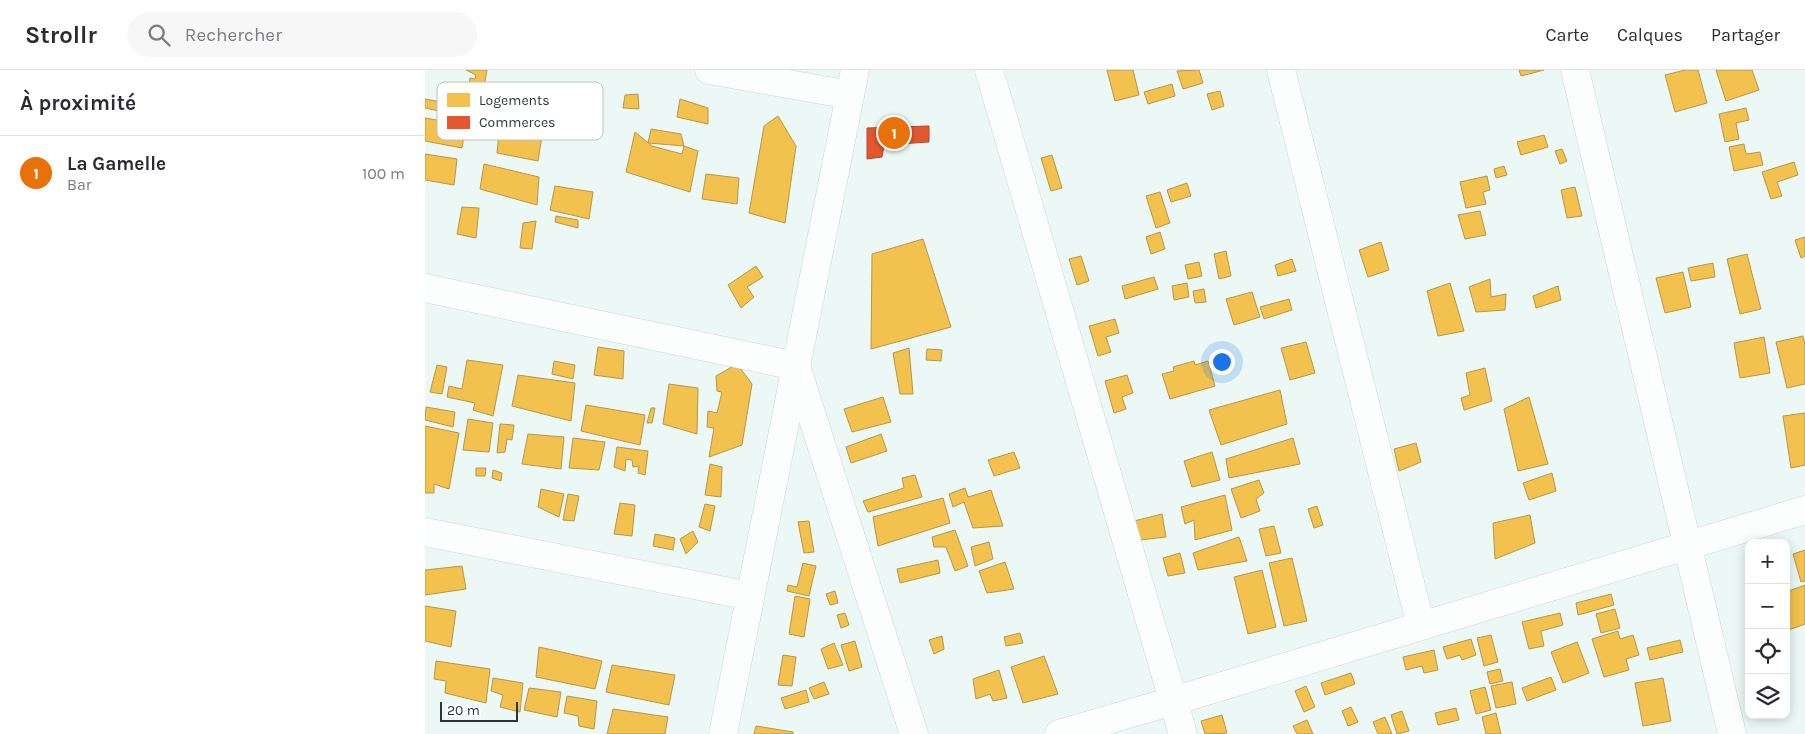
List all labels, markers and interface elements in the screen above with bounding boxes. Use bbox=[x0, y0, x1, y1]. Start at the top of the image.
search box bbox=[127, 12, 477, 57]
text: Strollr bbox=[25, 21, 97, 49]
icon: search bbox=[145, 21, 173, 49]
text: Rechercher bbox=[185, 24, 282, 46]
text: Carte bbox=[1545, 24, 1589, 46]
text: Calques bbox=[1617, 24, 1683, 46]
text: Partager bbox=[1711, 24, 1780, 46]
legend bbox=[437, 82, 603, 140]
text: À proximité bbox=[20, 91, 136, 115]
text: Logements bbox=[479, 92, 550, 109]
text: Commerces bbox=[479, 114, 555, 131]
pin: 1 bbox=[878, 114, 910, 152]
text: La Gamelle bbox=[67, 153, 166, 175]
text: 1 bbox=[33, 164, 39, 183]
text: 100 m bbox=[362, 164, 405, 183]
text: Bar bbox=[67, 175, 92, 194]
your location bbox=[1209, 349, 1235, 375]
map controls bbox=[1745, 539, 1790, 719]
button: + bbox=[1745, 539, 1790, 584]
button: − bbox=[1745, 584, 1790, 629]
button: locate bbox=[1745, 629, 1790, 674]
button: layers bbox=[1745, 674, 1790, 719]
scale bar bbox=[440, 699, 517, 722]
text: 20 m bbox=[447, 702, 480, 719]

